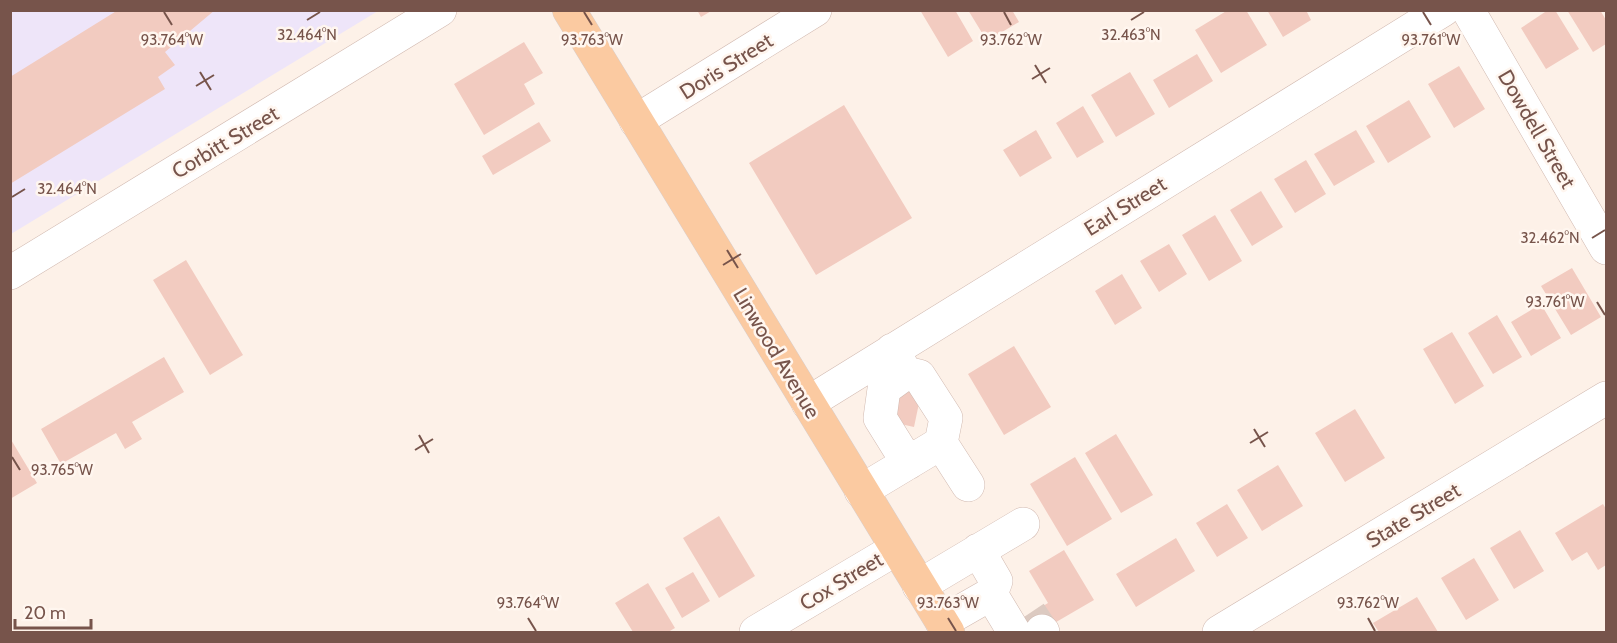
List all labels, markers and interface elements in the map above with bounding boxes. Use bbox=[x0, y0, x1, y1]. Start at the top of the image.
text: 32.464°N bbox=[277, 26, 337, 44]
text: 32.463°N bbox=[1101, 26, 1161, 44]
street label: Doris Street bbox=[675, 28, 777, 104]
text: 93.764°W bbox=[141, 31, 204, 49]
text: 93.763°W bbox=[561, 31, 624, 49]
text: 93.762°W bbox=[980, 31, 1043, 49]
text: 93.761°W bbox=[1402, 31, 1461, 49]
street label: Dowdell Street bbox=[1493, 65, 1581, 193]
street label: Corbitt Street bbox=[167, 100, 283, 184]
street label: Earl Street bbox=[1079, 171, 1171, 241]
text: 32.464°N bbox=[37, 180, 97, 198]
text: 32.462°N bbox=[1520, 229, 1580, 247]
street label: Linwood Avenue bbox=[728, 283, 826, 423]
text: 93.761°W bbox=[1526, 293, 1585, 311]
text: 93.765°W bbox=[31, 461, 94, 479]
street label: State Street bbox=[1361, 477, 1465, 553]
street label: Cox Street bbox=[795, 546, 887, 616]
scale bar bbox=[15, 592, 92, 630]
text: 93.764°W bbox=[497, 594, 560, 612]
text: 93.763°W bbox=[917, 594, 980, 612]
text: 93.762°W bbox=[1337, 594, 1400, 612]
text: 20 m bbox=[24, 602, 66, 624]

